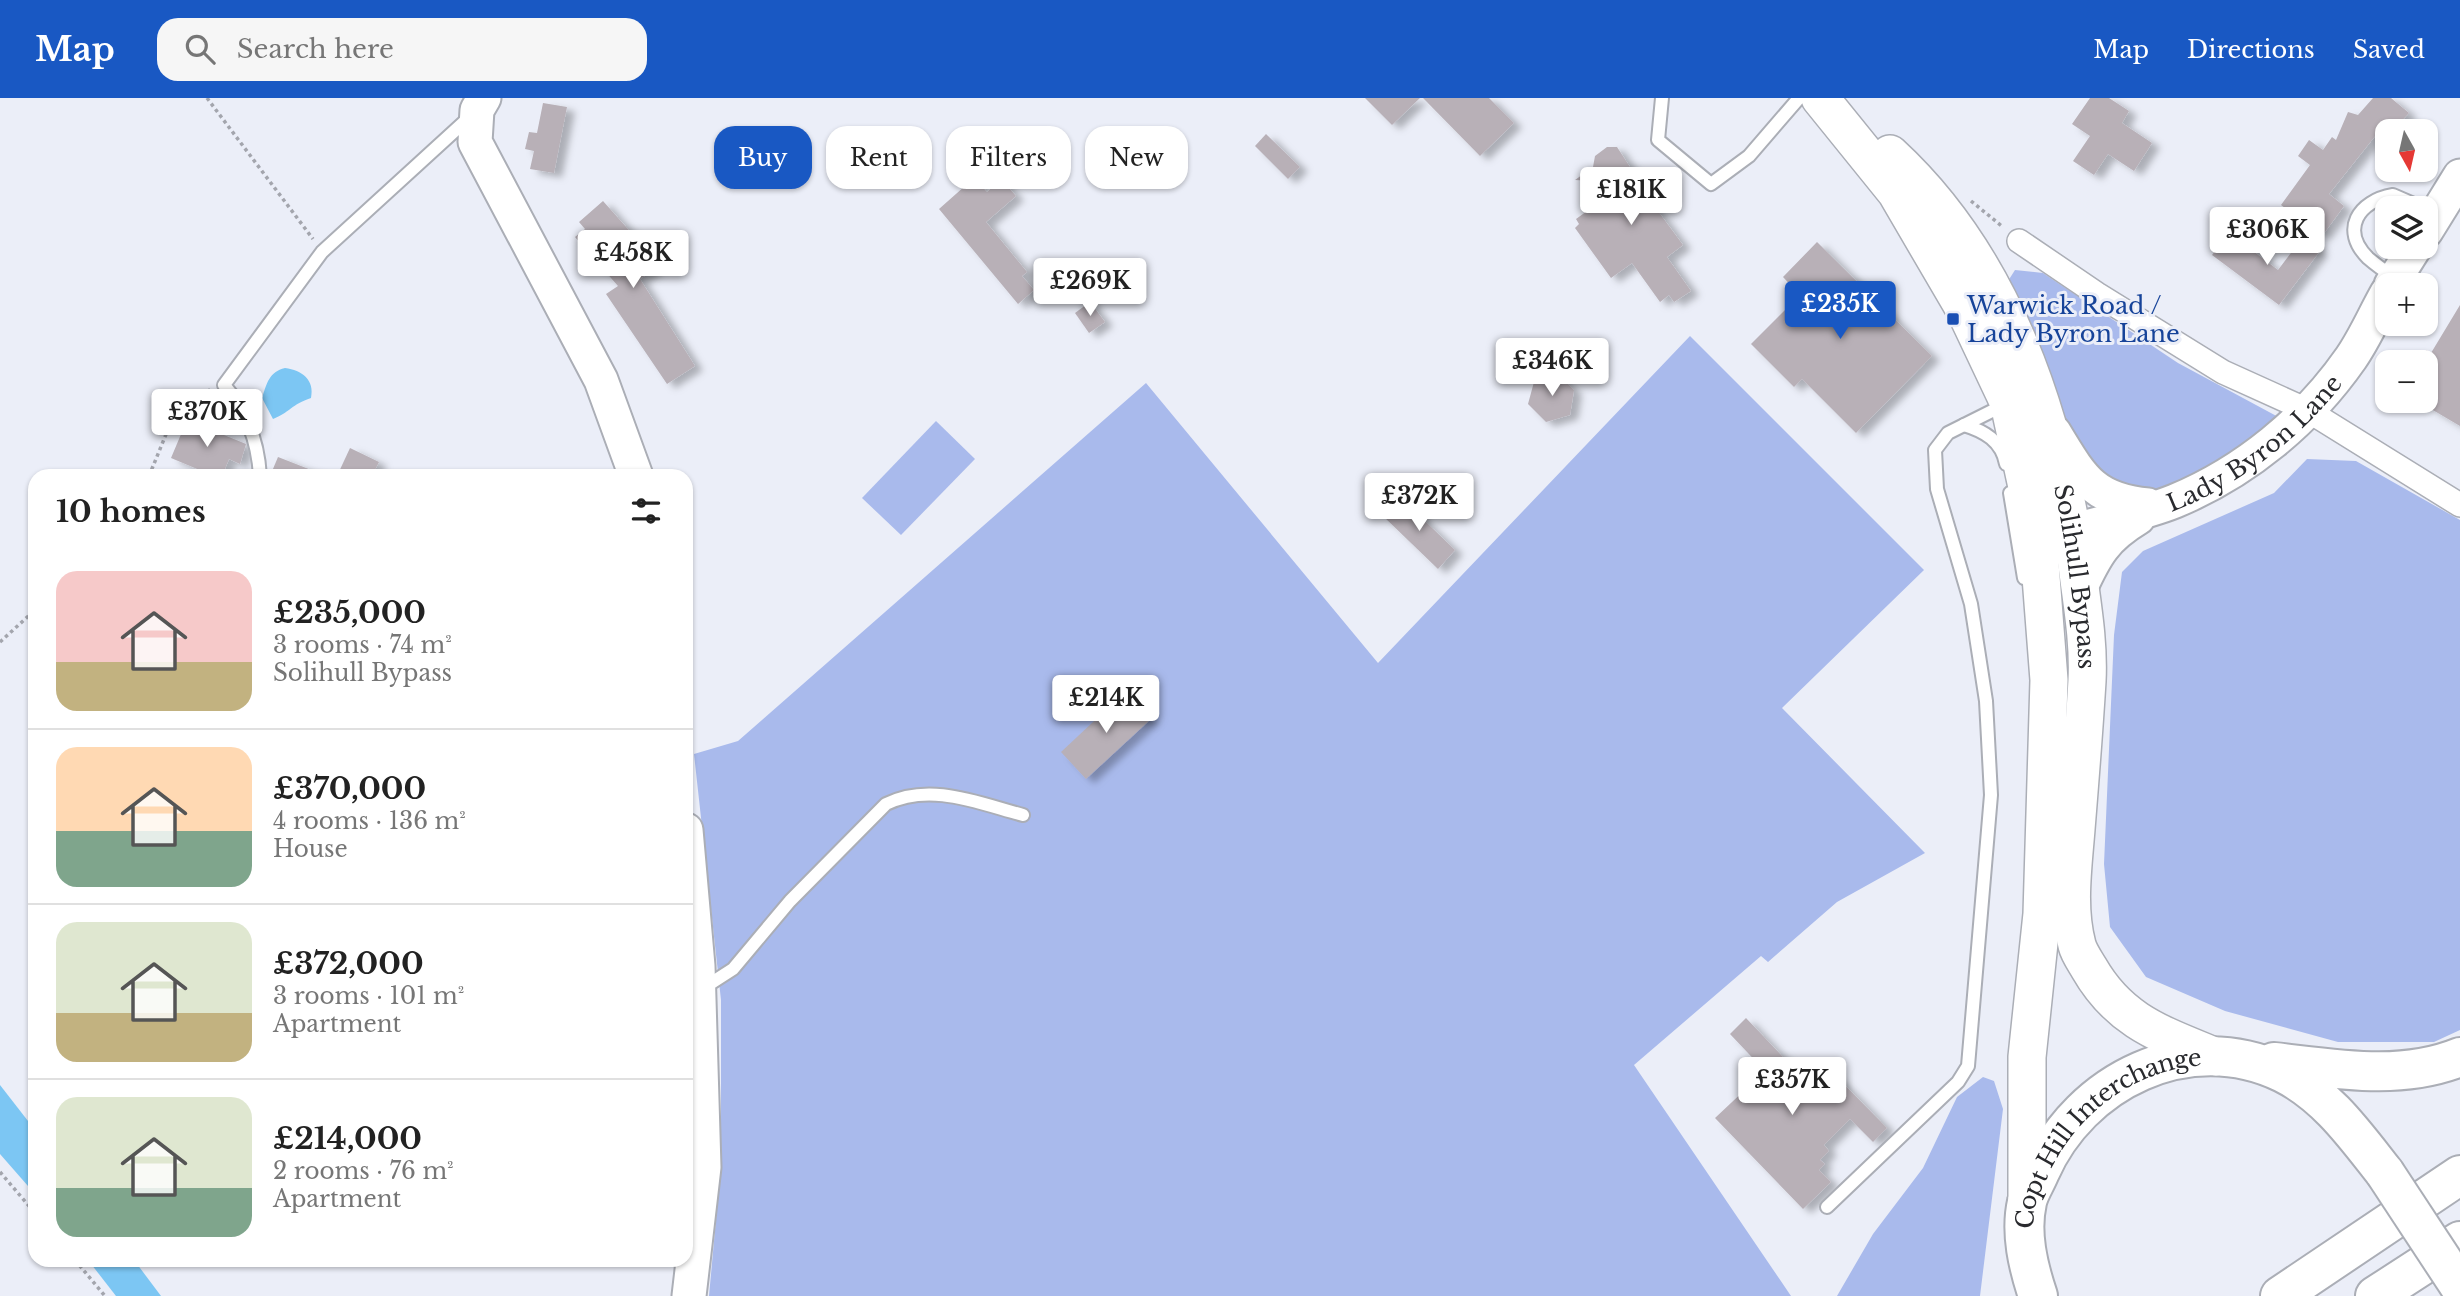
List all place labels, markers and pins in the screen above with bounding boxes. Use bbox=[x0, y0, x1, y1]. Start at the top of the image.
pin: £181K bbox=[1582, 167, 1680, 227]
pin: £306K bbox=[2218, 208, 2316, 267]
pin: £458K bbox=[584, 230, 682, 290]
pin: £269K bbox=[1041, 258, 1139, 318]
pin: £235K bbox=[1791, 282, 1889, 341]
place label: Warwick Road / Lady Byron Lane bbox=[1966, 291, 2180, 348]
marker: Warwick Road / Lady Byron Lane bbox=[1945, 311, 1961, 327]
pin: £346K bbox=[1503, 338, 1601, 398]
pin: £370K bbox=[158, 390, 256, 449]
pin: £372K bbox=[1370, 474, 1468, 533]
pin: £214K bbox=[1057, 676, 1155, 735]
pin: £357K bbox=[1743, 1058, 1841, 1117]

